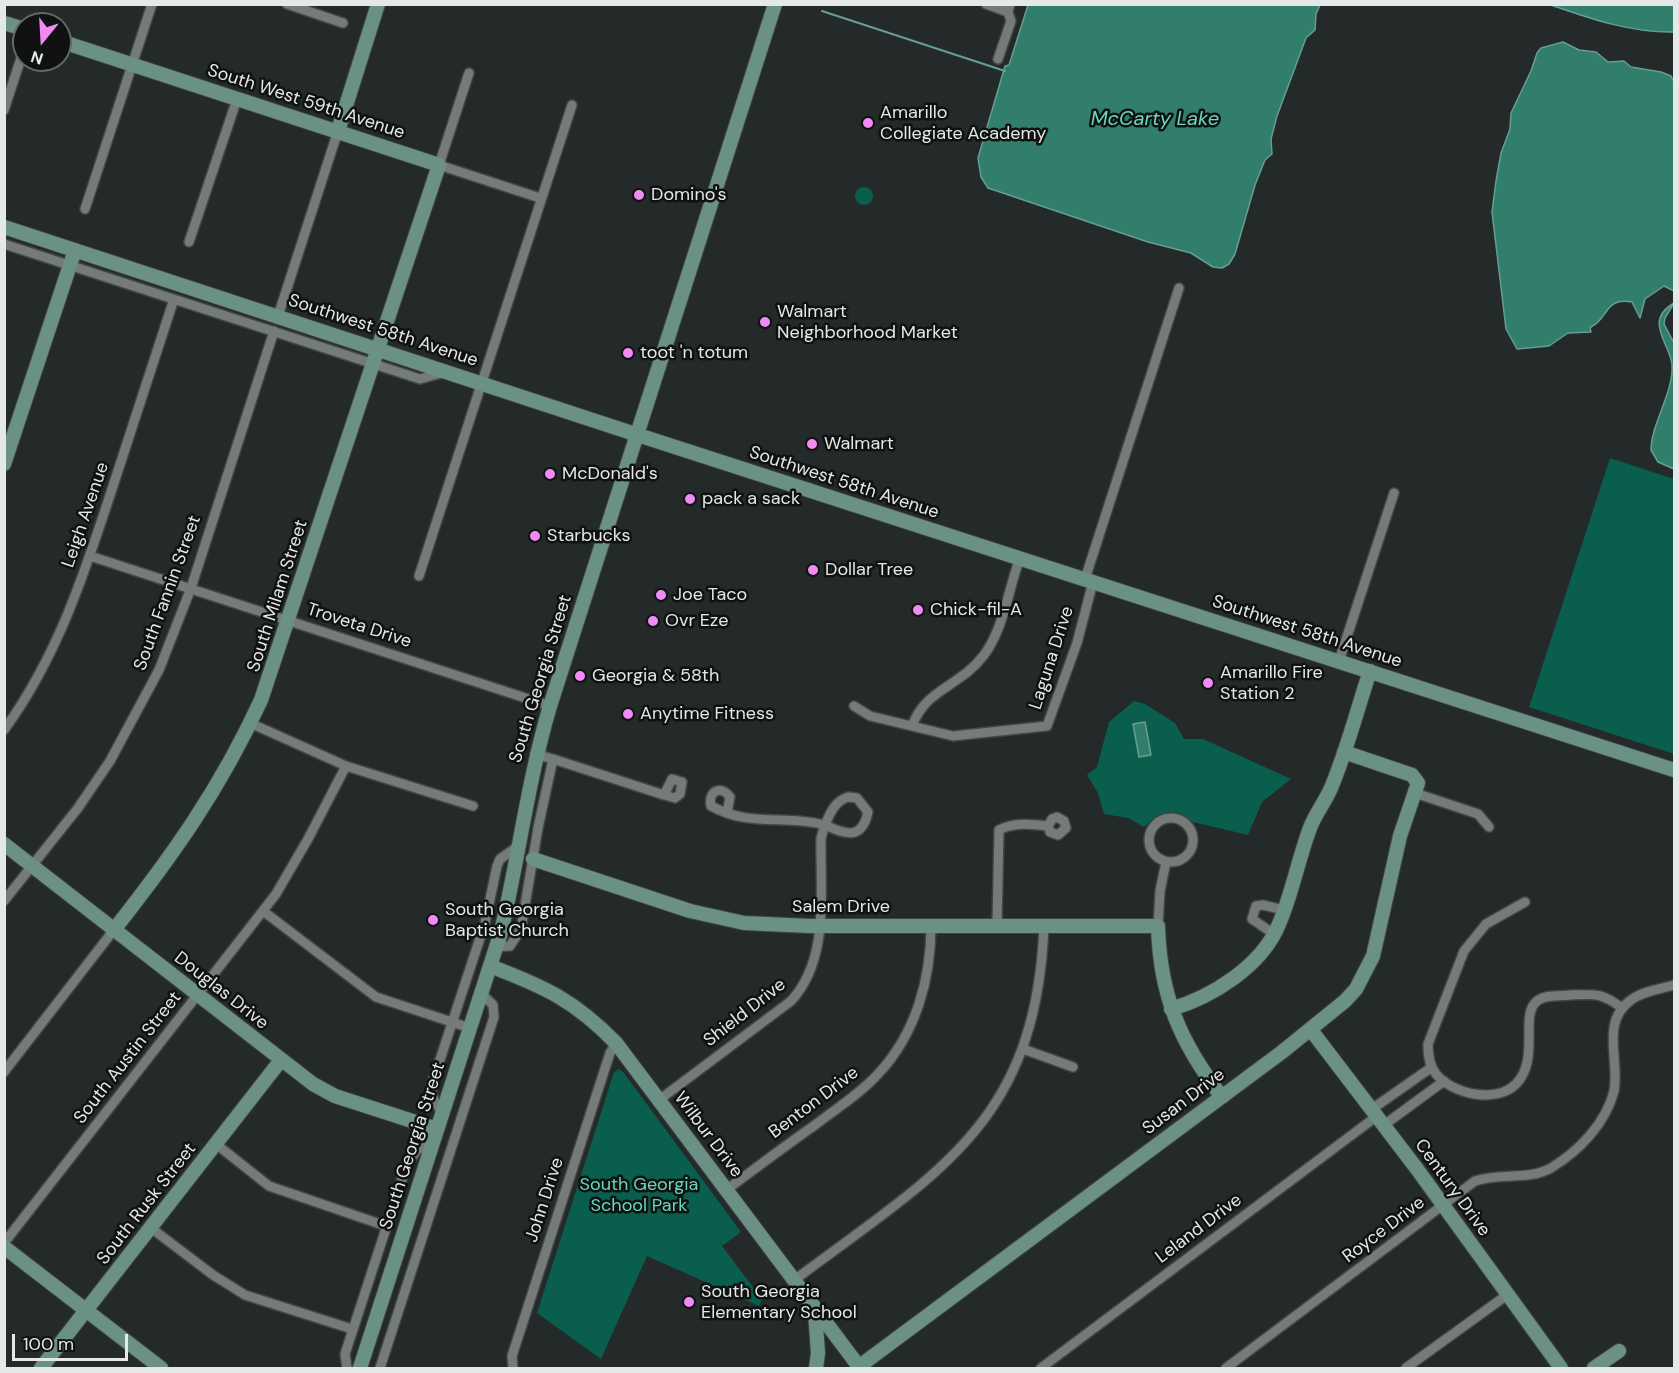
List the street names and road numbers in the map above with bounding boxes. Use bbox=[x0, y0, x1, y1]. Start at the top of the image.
street label: South West 59th Avenue bbox=[205, 60, 407, 144]
street label: Southwest 58th Avenue bbox=[285, 290, 481, 372]
street label: Southwest 58th Avenue bbox=[746, 442, 942, 524]
street label: Leigh Avenue bbox=[58, 459, 114, 571]
street label: South Fannin Street bbox=[130, 512, 206, 674]
street label: South Milam Street bbox=[243, 517, 313, 675]
street label: Southwest 58th Avenue bbox=[1209, 591, 1405, 673]
street label: South Georgia Street bbox=[505, 592, 577, 766]
street label: Troveta Drive bbox=[304, 599, 414, 653]
street label: Laguna Drive bbox=[1025, 604, 1079, 712]
street label: Salem Drive bbox=[792, 896, 890, 918]
street label: Douglas Drive bbox=[170, 947, 272, 1035]
street label: Shield Drive bbox=[700, 974, 790, 1052]
street label: South Austin Street bbox=[70, 988, 186, 1128]
street label: South Georgia Street bbox=[376, 1060, 450, 1232]
street label: Benton Drive bbox=[765, 1062, 863, 1144]
street label: Susan Drive bbox=[1139, 1064, 1229, 1140]
street label: Wilbur Drive bbox=[669, 1088, 747, 1182]
street label: Century Drive bbox=[1409, 1135, 1495, 1241]
street label: South Rusk Street bbox=[93, 1139, 201, 1269]
street label: John Drive bbox=[521, 1155, 569, 1245]
street label: Leland Drive bbox=[1152, 1190, 1246, 1268]
street label: Royce Drive bbox=[1339, 1192, 1429, 1268]

